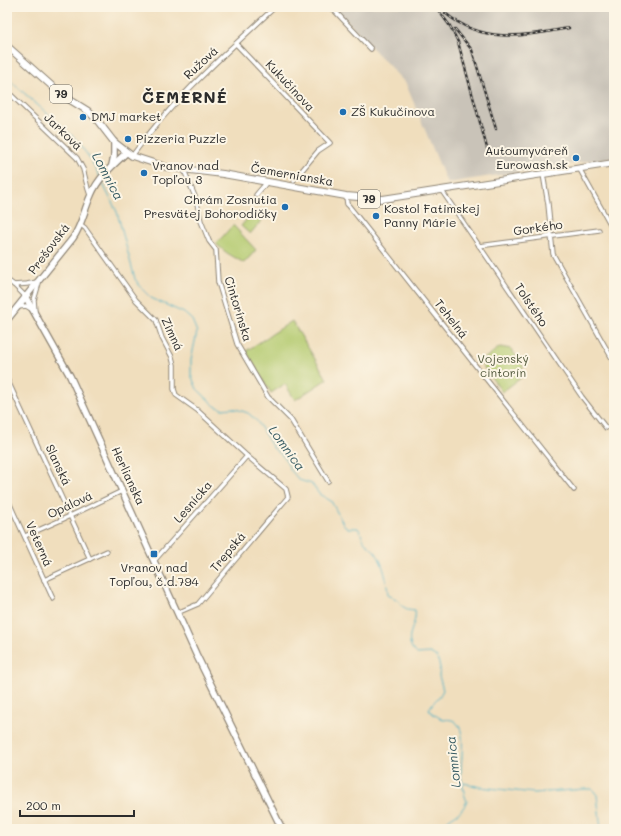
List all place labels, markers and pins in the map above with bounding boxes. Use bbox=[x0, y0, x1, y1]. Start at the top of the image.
place label: ZŠ Kukučínova bbox=[351, 103, 435, 119]
marker: ZŠ Kukučínova bbox=[338, 107, 348, 117]
place label: DMJ market bbox=[91, 108, 161, 124]
marker: DMJ market bbox=[78, 112, 88, 122]
place label: Pizzeria Puzzle bbox=[136, 130, 226, 146]
marker: Pizzeria Puzzle bbox=[123, 134, 133, 144]
place label: Autoumyváreň Eurowash.sk bbox=[485, 142, 568, 172]
marker: Autoumyváreň Eurowash.sk bbox=[571, 153, 581, 163]
place label: Vranov nad Topľou 3 bbox=[152, 157, 219, 187]
marker: Vranov nad Topľou 3 bbox=[139, 168, 149, 178]
place label: Chrám Zosnutia Presvätej Bohorodičky bbox=[144, 191, 277, 221]
place label: Kostol Fatimskej Panny Márie bbox=[384, 200, 480, 230]
marker: Chrám Zosnutia Presvätej Bohorodičky bbox=[280, 202, 290, 212]
marker: Kostol Fatimskej Panny Márie bbox=[371, 211, 381, 221]
marker: Vranov nad Topľou, č.d.794 bbox=[149, 549, 159, 559]
place label: Vranov nad Topľou, č.d.794 bbox=[109, 559, 199, 589]

